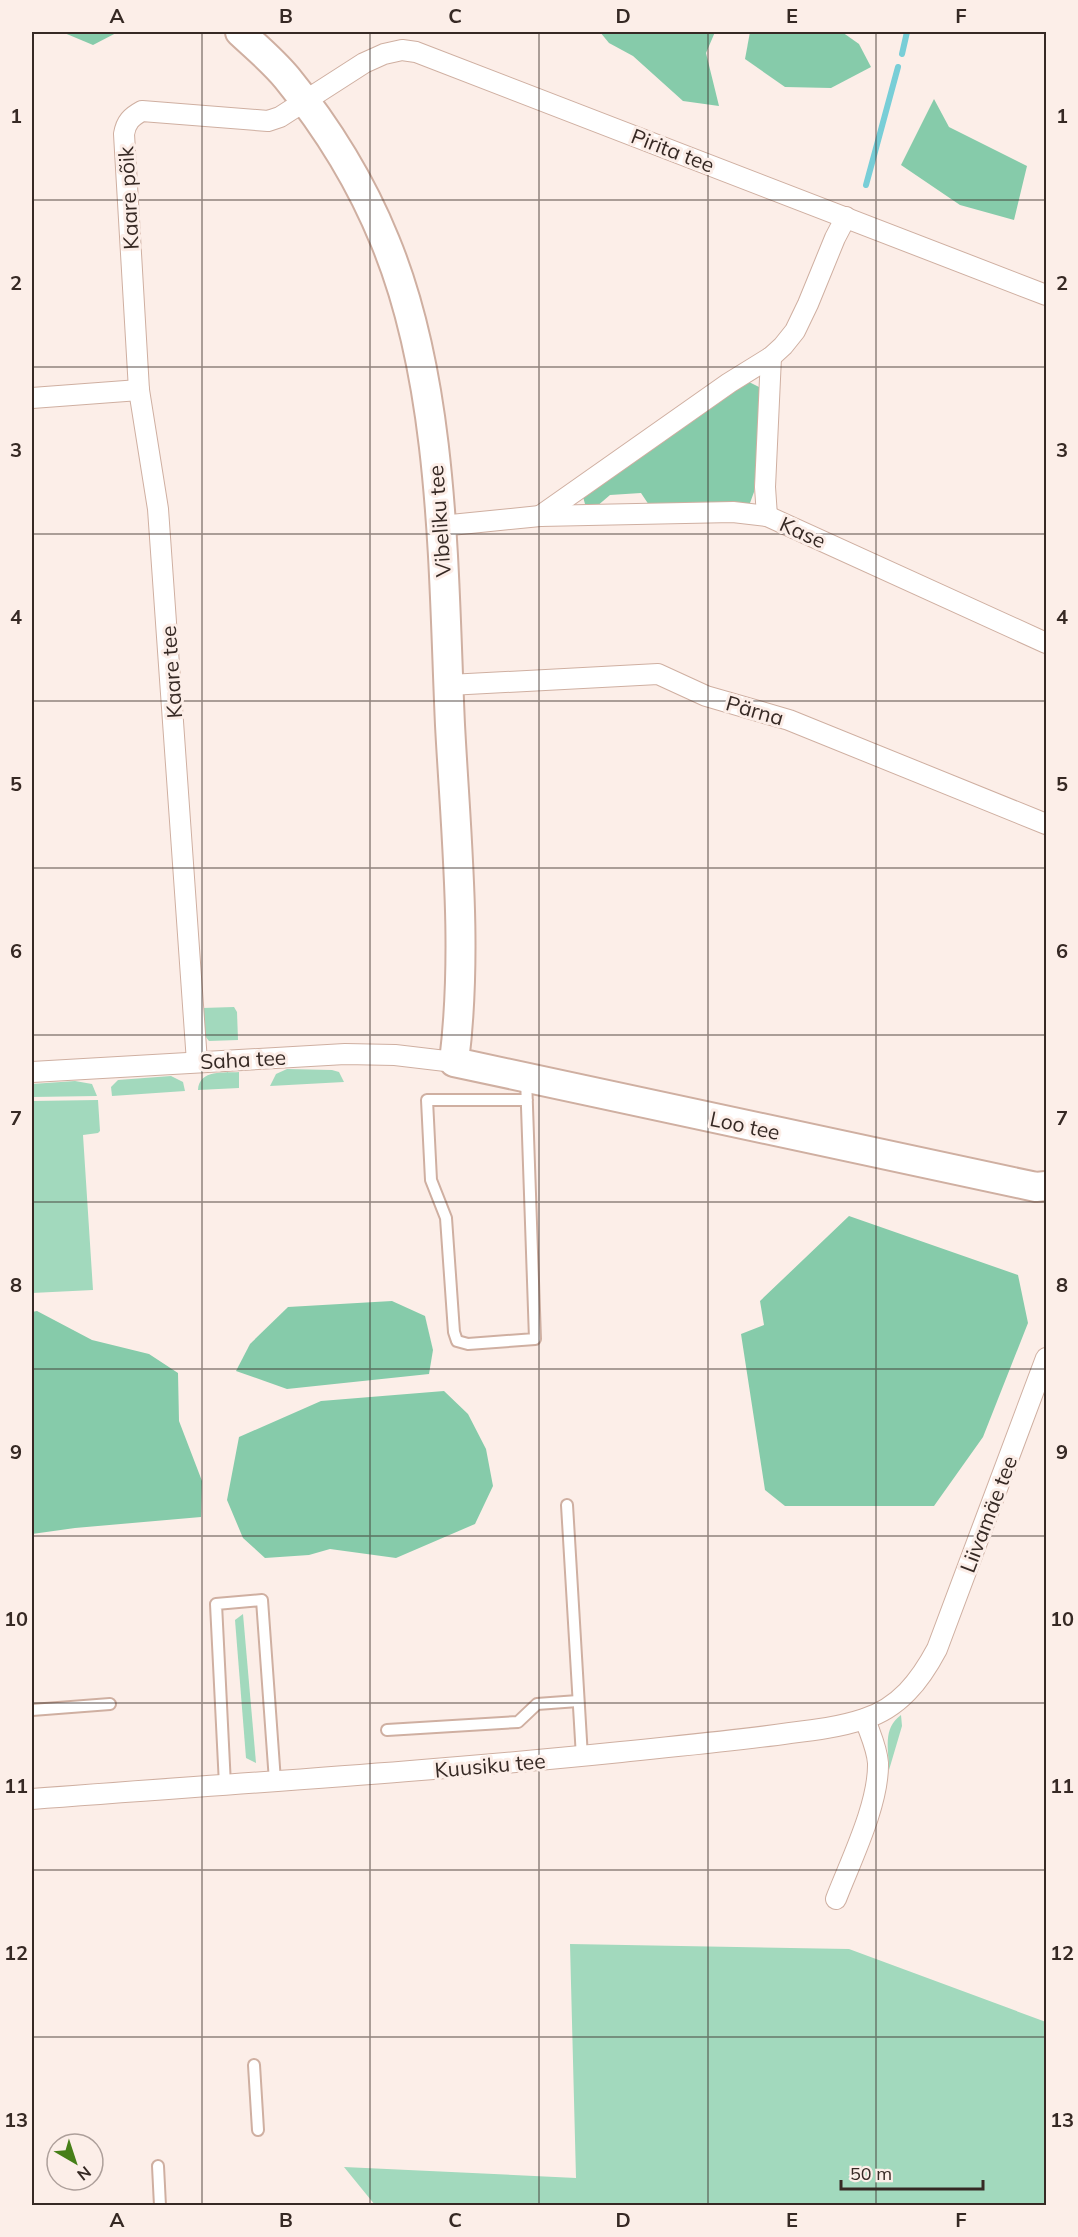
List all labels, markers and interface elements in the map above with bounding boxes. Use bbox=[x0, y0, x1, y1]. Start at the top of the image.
text: A bbox=[110, 3, 125, 28]
text: B bbox=[279, 3, 293, 28]
text: C bbox=[448, 3, 462, 28]
text: D bbox=[615, 3, 631, 28]
text: E bbox=[786, 3, 798, 28]
text: F bbox=[955, 3, 967, 28]
text: 1 bbox=[10, 103, 22, 128]
text: 1 bbox=[1056, 103, 1068, 128]
street label: Pirita tee bbox=[628, 122, 718, 178]
street label: Kaare põik bbox=[112, 146, 144, 250]
text: 2 bbox=[10, 270, 22, 295]
text: 2 bbox=[1056, 270, 1068, 295]
text: 3 bbox=[10, 437, 22, 462]
text: 3 bbox=[1056, 437, 1068, 462]
street label: Vibeliku tee bbox=[422, 464, 456, 578]
street label: Kase bbox=[776, 510, 830, 554]
text: 4 bbox=[10, 604, 22, 629]
text: 4 bbox=[1056, 604, 1068, 629]
street label: Kaare tee bbox=[155, 625, 187, 719]
street label: Pärna bbox=[723, 689, 787, 731]
text: 5 bbox=[10, 771, 22, 796]
text: 5 bbox=[1056, 771, 1068, 796]
text: 6 bbox=[10, 938, 22, 963]
text: 6 bbox=[1056, 938, 1068, 963]
street label: Saha tee bbox=[199, 1044, 287, 1074]
text: 7 bbox=[10, 1105, 22, 1130]
street label: Loo tee bbox=[708, 1105, 782, 1145]
text: 7 bbox=[1056, 1105, 1068, 1130]
text: 8 bbox=[10, 1272, 22, 1297]
text: 8 bbox=[1056, 1272, 1068, 1297]
text: 9 bbox=[10, 1439, 22, 1464]
text: 9 bbox=[1056, 1439, 1068, 1464]
street label: Liivamäe tee bbox=[954, 1452, 1022, 1576]
text: 10 bbox=[4, 1606, 28, 1631]
text: 10 bbox=[1050, 1606, 1074, 1631]
street label: Kuusiku tee bbox=[433, 1747, 547, 1783]
text: 11 bbox=[4, 1773, 28, 1798]
text: 11 bbox=[1050, 1773, 1074, 1798]
text: 12 bbox=[4, 1940, 28, 1965]
text: 12 bbox=[1050, 1940, 1074, 1965]
text: 13 bbox=[4, 2107, 28, 2132]
text: 13 bbox=[1050, 2107, 1074, 2132]
north arrow bbox=[45, 2132, 105, 2192]
scale bar bbox=[841, 2153, 984, 2191]
text: N bbox=[73, 2162, 95, 2185]
text: 50 m bbox=[850, 2162, 892, 2185]
text: A bbox=[110, 2207, 125, 2232]
text: B bbox=[279, 2207, 293, 2232]
text: C bbox=[448, 2207, 462, 2232]
text: D bbox=[615, 2207, 631, 2232]
text: E bbox=[786, 2207, 798, 2232]
text: F bbox=[955, 2207, 967, 2232]

